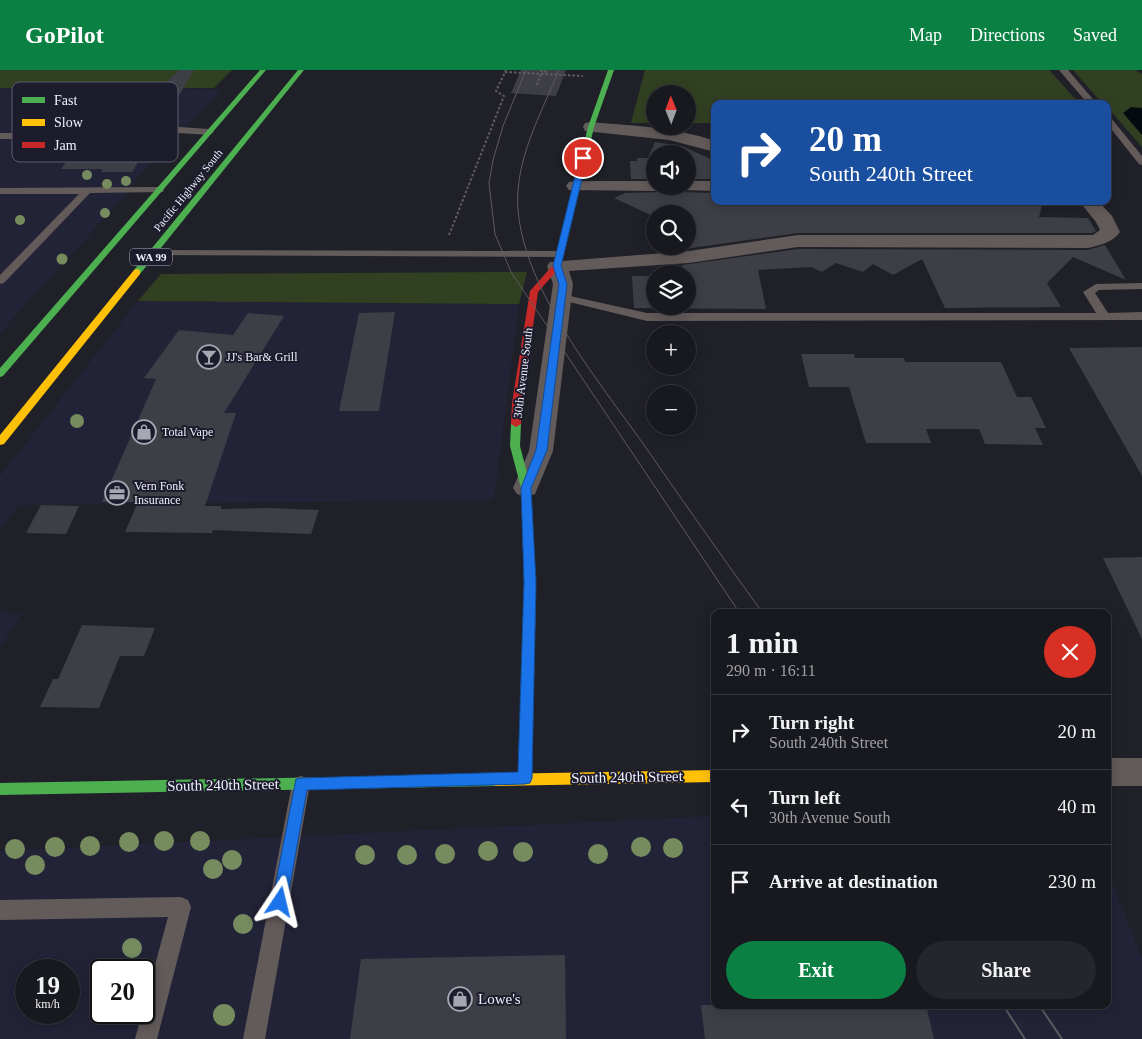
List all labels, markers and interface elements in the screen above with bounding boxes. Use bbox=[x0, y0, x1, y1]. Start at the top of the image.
text: GoPilot bbox=[25, 22, 104, 48]
text: Map bbox=[909, 25, 942, 45]
text: Directions bbox=[970, 25, 1045, 45]
text: Saved bbox=[1073, 25, 1117, 45]
legend bbox=[12, 82, 178, 162]
north arrow bbox=[646, 85, 696, 135]
map controls bbox=[646, 85, 696, 435]
text: Fast bbox=[54, 93, 77, 108]
text: Slow bbox=[54, 115, 84, 130]
icon: right bbox=[726, 120, 791, 185]
text: 20 m bbox=[809, 120, 882, 159]
pin bbox=[562, 137, 604, 179]
text: Jam bbox=[54, 138, 77, 153]
icon: arrive bbox=[569, 144, 597, 172]
button: sound bbox=[646, 145, 696, 195]
street label: Pacific Highway South bbox=[151, 146, 225, 233]
text: South 240th Street bbox=[809, 161, 973, 186]
button: search bbox=[646, 205, 696, 255]
road number: WA 99 bbox=[130, 248, 172, 266]
button: layers bbox=[646, 265, 696, 315]
button: + bbox=[646, 325, 696, 375]
street label: 30th Avenue South bbox=[511, 327, 535, 419]
bar icon: JJ's Bar& Grill bbox=[196, 344, 222, 370]
place label: JJ's Bar& Grill bbox=[226, 350, 298, 364]
button: − bbox=[646, 385, 696, 435]
shop icon: Total Vape bbox=[131, 419, 157, 445]
place label: Total Vape bbox=[162, 425, 213, 439]
place label: Vern Fonk Insurance bbox=[134, 479, 184, 507]
office icon: Vern Fonk Insurance bbox=[104, 480, 130, 506]
text: 1 min bbox=[726, 626, 799, 659]
button: close bbox=[1044, 626, 1096, 678]
text: 290 m · 16:11 bbox=[726, 662, 816, 679]
text: Turn right bbox=[769, 712, 854, 733]
icon: right bbox=[726, 718, 754, 746]
text: 20 m bbox=[1057, 721, 1096, 742]
text: South 240th Street bbox=[769, 734, 888, 751]
street label: South 240th Street bbox=[571, 768, 684, 786]
street label: South 240th Street bbox=[167, 776, 280, 794]
text: Turn left bbox=[769, 787, 841, 808]
icon: left bbox=[726, 793, 754, 821]
text: 40 m bbox=[1057, 796, 1096, 817]
text: 30th Avenue South bbox=[769, 809, 890, 826]
icon: arrive bbox=[726, 868, 754, 896]
text: Arrive at destination bbox=[769, 871, 938, 892]
text: 230 m bbox=[1048, 871, 1096, 892]
position arrow bbox=[253, 875, 305, 927]
button: Exit bbox=[726, 941, 906, 999]
button: Share bbox=[916, 941, 1096, 999]
speed limit sign: 20 bbox=[90, 959, 155, 1024]
text: 19 bbox=[35, 972, 60, 999]
shop icon: Lowe's bbox=[447, 986, 473, 1012]
place label: Lowe's bbox=[478, 991, 521, 1007]
text: km/h bbox=[35, 997, 60, 1011]

